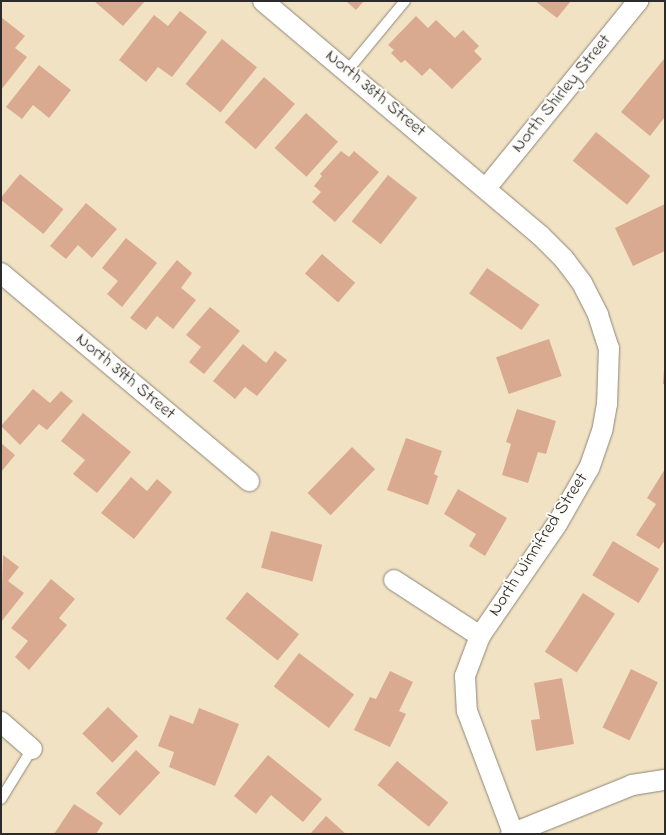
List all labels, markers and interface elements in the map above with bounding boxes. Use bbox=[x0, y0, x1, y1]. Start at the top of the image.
street label: North Shirley Street bbox=[508, 30, 616, 158]
street label: North 38th Street bbox=[320, 46, 430, 142]
street label: North 39th Street bbox=[71, 329, 179, 425]
street label: North Winnifred Street bbox=[485, 469, 593, 621]

